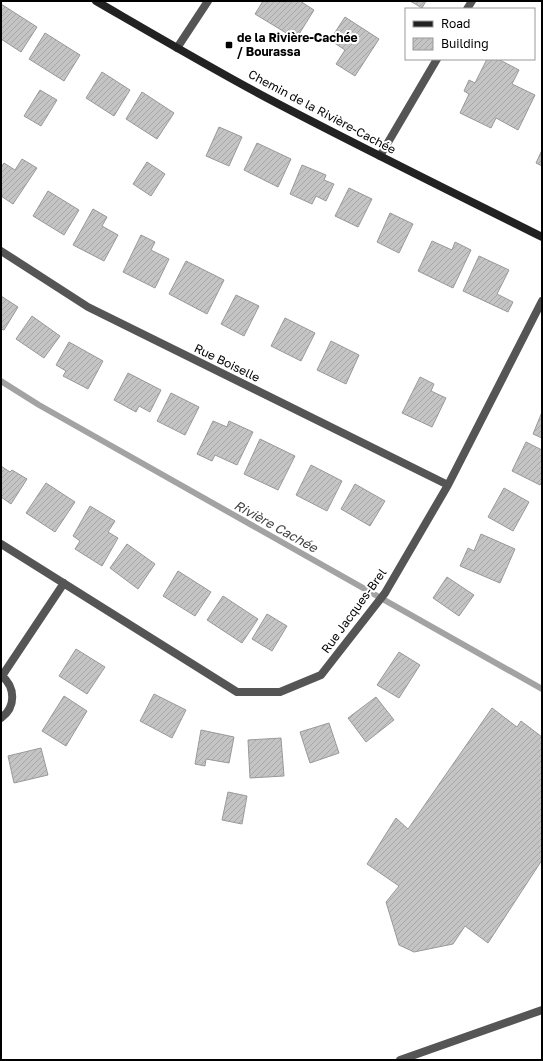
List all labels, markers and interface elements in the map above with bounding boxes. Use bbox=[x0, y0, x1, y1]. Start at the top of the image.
legend bbox=[405, 8, 535, 60]
text: Road bbox=[441, 16, 470, 31]
place label: de la Rivière-Cachée / Bourassa bbox=[237, 30, 358, 59]
text: Building bbox=[441, 36, 489, 51]
marker: de la Rivière-Cachée / Bourassa bbox=[224, 40, 234, 50]
street label: Chemin de la Rivière-Cachée bbox=[246, 66, 399, 157]
street label: Rue Boiselle bbox=[192, 340, 263, 385]
water label: Rivière Cachée bbox=[232, 497, 322, 556]
street label: Rue Jacques-Brel bbox=[318, 565, 389, 656]

